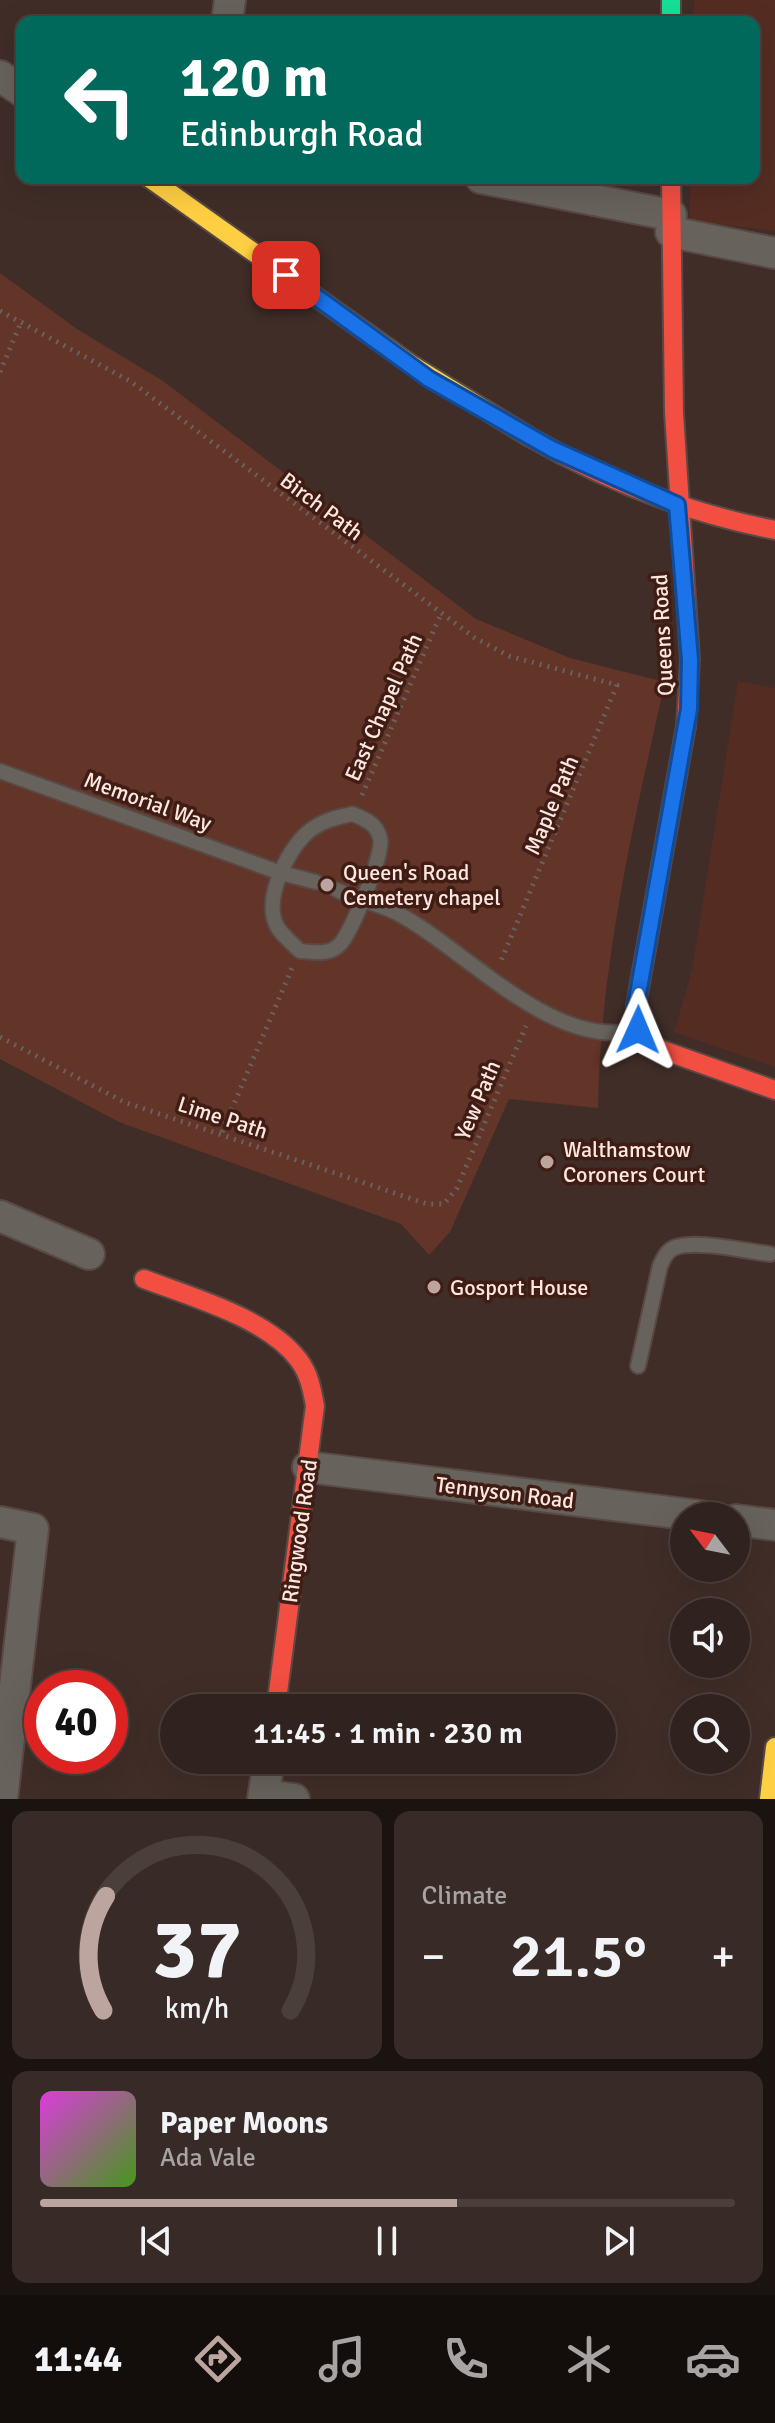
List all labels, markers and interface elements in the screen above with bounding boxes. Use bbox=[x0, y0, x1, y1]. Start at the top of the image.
text: 120 m bbox=[180, 43, 328, 112]
icon: left bbox=[48, 48, 152, 152]
text: Edinburgh Road bbox=[180, 112, 424, 157]
pin bbox=[252, 241, 320, 309]
icon: arrive bbox=[264, 253, 308, 297]
street label: Birch Path bbox=[275, 467, 368, 546]
street label: Queens Road bbox=[646, 573, 679, 697]
street label: East Chapel Path bbox=[339, 629, 428, 785]
street label: Maple Path bbox=[518, 751, 584, 859]
street label: Memorial Way bbox=[80, 766, 216, 837]
place label: Queen's Road Cemetery chapel bbox=[343, 859, 501, 911]
marker: Queen's Road Cemetery chapel bbox=[318, 876, 336, 894]
position arrow bbox=[596, 988, 680, 1072]
street label: Yew Path bbox=[449, 1056, 506, 1144]
street label: Lime Path bbox=[174, 1090, 271, 1145]
place label: Walthamstow Coroners Court bbox=[563, 1136, 705, 1188]
marker: Walthamstow Coroners Court bbox=[538, 1153, 556, 1171]
place label: Gosport House bbox=[450, 1274, 588, 1301]
marker: Gosport House bbox=[425, 1278, 443, 1296]
street label: Ringwood Road bbox=[276, 1457, 323, 1605]
street label: Tennyson Road bbox=[434, 1471, 576, 1514]
north arrow bbox=[670, 1502, 750, 1582]
map controls bbox=[670, 1502, 750, 1774]
button: sound bbox=[670, 1598, 750, 1678]
speed limit sign: 40 bbox=[24, 1670, 128, 1774]
button: search bbox=[670, 1694, 750, 1774]
text: 11:45 · 1 min · 230 m bbox=[253, 1715, 523, 1752]
text: Climate bbox=[422, 1880, 507, 1912]
text: 37 bbox=[152, 1899, 242, 2001]
text: 21.5° bbox=[510, 1920, 647, 1994]
text: − bbox=[422, 1930, 445, 1984]
text: + bbox=[711, 1930, 735, 1984]
text: km/h bbox=[164, 1991, 229, 2026]
text: Paper Moons bbox=[160, 2105, 328, 2142]
text: Ada Vale bbox=[160, 2142, 256, 2174]
icon: previous bbox=[134, 2219, 178, 2263]
icon: pause bbox=[365, 2219, 409, 2263]
icon: next bbox=[597, 2219, 641, 2263]
icon: directions bbox=[190, 2331, 246, 2387]
icon: music bbox=[314, 2331, 370, 2387]
icon: phone bbox=[438, 2331, 494, 2387]
icon: climate bbox=[561, 2331, 617, 2387]
icon: car bbox=[685, 2331, 741, 2387]
text: 11:44 bbox=[34, 2337, 122, 2382]

